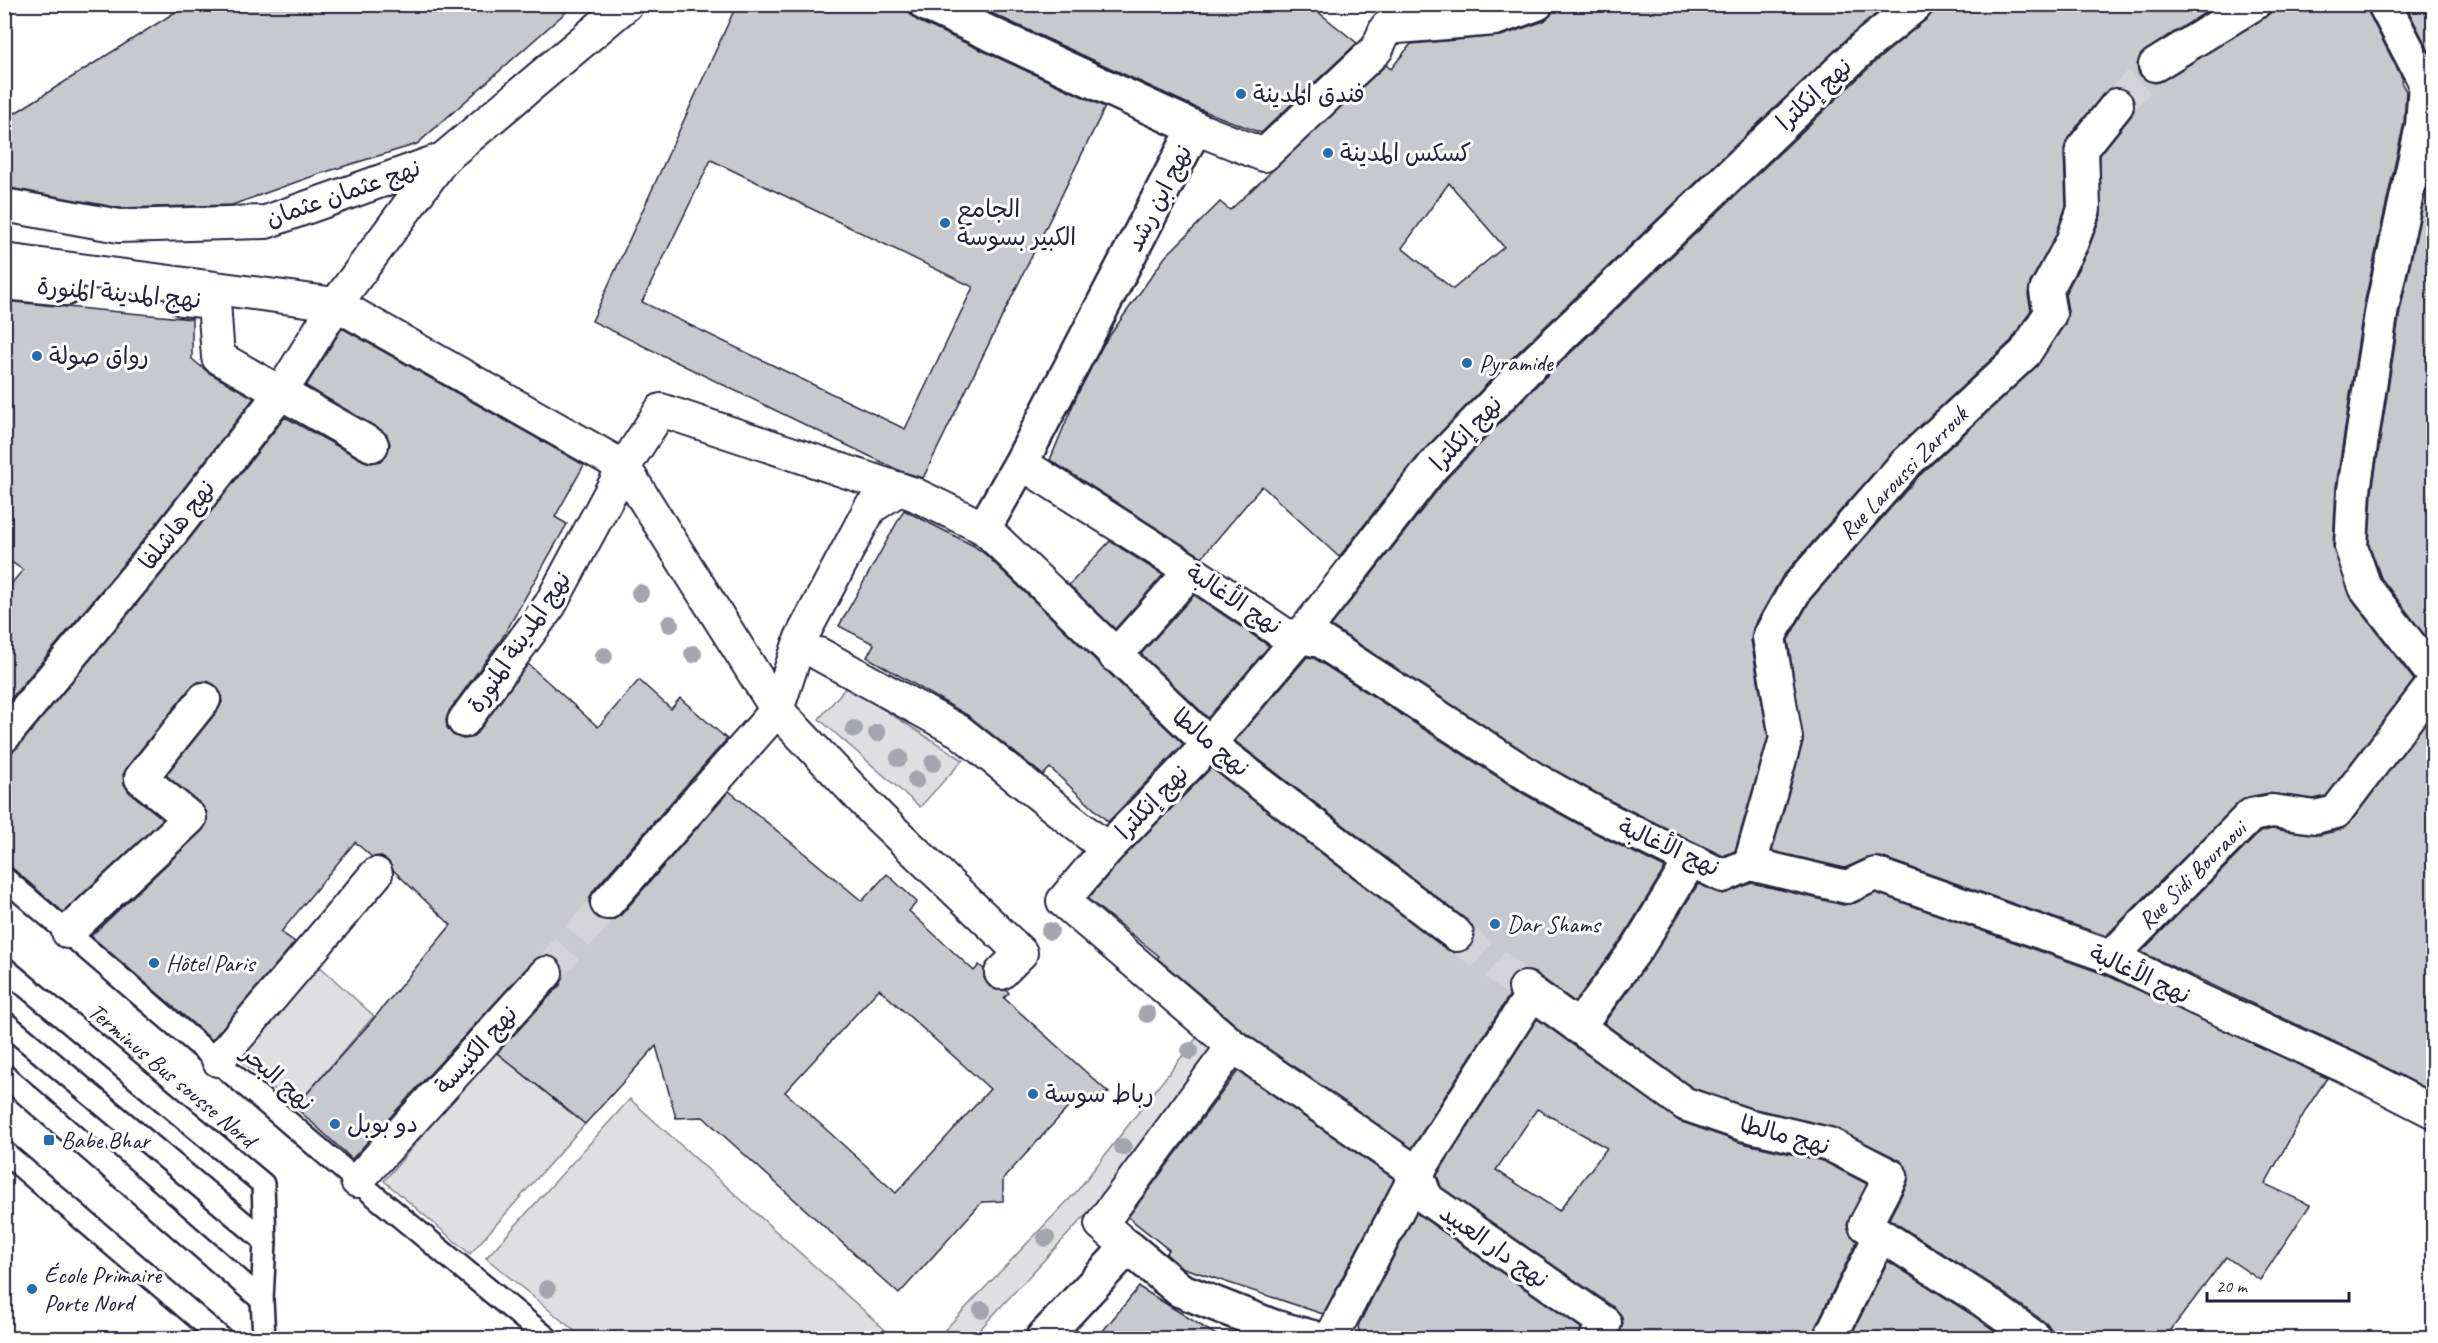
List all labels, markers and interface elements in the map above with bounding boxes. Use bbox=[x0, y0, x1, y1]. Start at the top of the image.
street label: نهج إنكلترا bbox=[1770, 51, 1859, 137]
place label: فندق المدينة bbox=[1253, 79, 1365, 109]
marker: فندق المدينة bbox=[1234, 87, 1248, 101]
place label: كسكس المدينة bbox=[1340, 138, 1471, 168]
street label: نهج ابن رشد bbox=[1119, 139, 1200, 257]
marker: كسكس المدينة bbox=[1321, 146, 1335, 160]
street label: نهج عثمان عثمان bbox=[262, 153, 425, 234]
place label: الجامع الكبير بسوسة bbox=[957, 194, 1076, 252]
marker: الجامع الكبير بسوسة bbox=[938, 216, 952, 230]
street label: نهج المدينة المنورة bbox=[36, 271, 202, 316]
place label: رواق صولة bbox=[49, 341, 149, 371]
place label: Pyramide bbox=[1479, 348, 1555, 378]
marker: رواق صولة bbox=[30, 349, 44, 363]
marker: Pyramide bbox=[1460, 356, 1474, 370]
street label: نهج إنكلترا bbox=[1423, 389, 1509, 478]
street label: Rue Laroussi Zarrouk bbox=[1832, 399, 1976, 546]
street label: نهج هاشلفا bbox=[132, 474, 222, 577]
street label: نهج الأغالبة bbox=[1180, 555, 1289, 642]
street label: نهج المدينة المنورة bbox=[460, 565, 578, 719]
street label: نهج مالطا bbox=[1166, 701, 1256, 784]
street label: نهج إنكلترا bbox=[1109, 758, 1196, 846]
street label: نهج الأغالبة bbox=[1613, 810, 1725, 884]
street label: Rue Sidi Bouraoui bbox=[2131, 813, 2254, 936]
place label: Dar Shams bbox=[1507, 909, 1602, 939]
marker: Dar Shams bbox=[1488, 917, 1502, 931]
street label: نهج الأغالبة bbox=[2084, 936, 2196, 1011]
place label: Hôtel Paris bbox=[166, 948, 257, 978]
marker: Hôtel Paris bbox=[147, 956, 161, 970]
street label: Terminus Bus sousse Nord bbox=[82, 996, 265, 1156]
street label: نهج الكنيسة bbox=[428, 999, 525, 1101]
street label: نهج البحر bbox=[233, 1037, 320, 1118]
place label: رباط سوسة bbox=[1045, 1079, 1154, 1109]
marker: رباط سوسة bbox=[1026, 1087, 1040, 1101]
place label: دو بوبل bbox=[347, 1109, 418, 1139]
street label: نهج مالطا bbox=[1737, 1109, 1833, 1162]
marker: دو بوبل bbox=[328, 1117, 342, 1131]
place label: Babe Bhar bbox=[61, 1125, 152, 1155]
marker: Babe Bhar bbox=[42, 1133, 56, 1147]
street label: نهج دار العبيد bbox=[1433, 1197, 1555, 1295]
place label: École Primaire Porte Nord bbox=[44, 1260, 163, 1318]
scale bar bbox=[2207, 1265, 2350, 1303]
text: 20 m bbox=[2216, 1275, 2249, 1297]
marker: École Primaire Porte Nord bbox=[25, 1282, 39, 1296]

